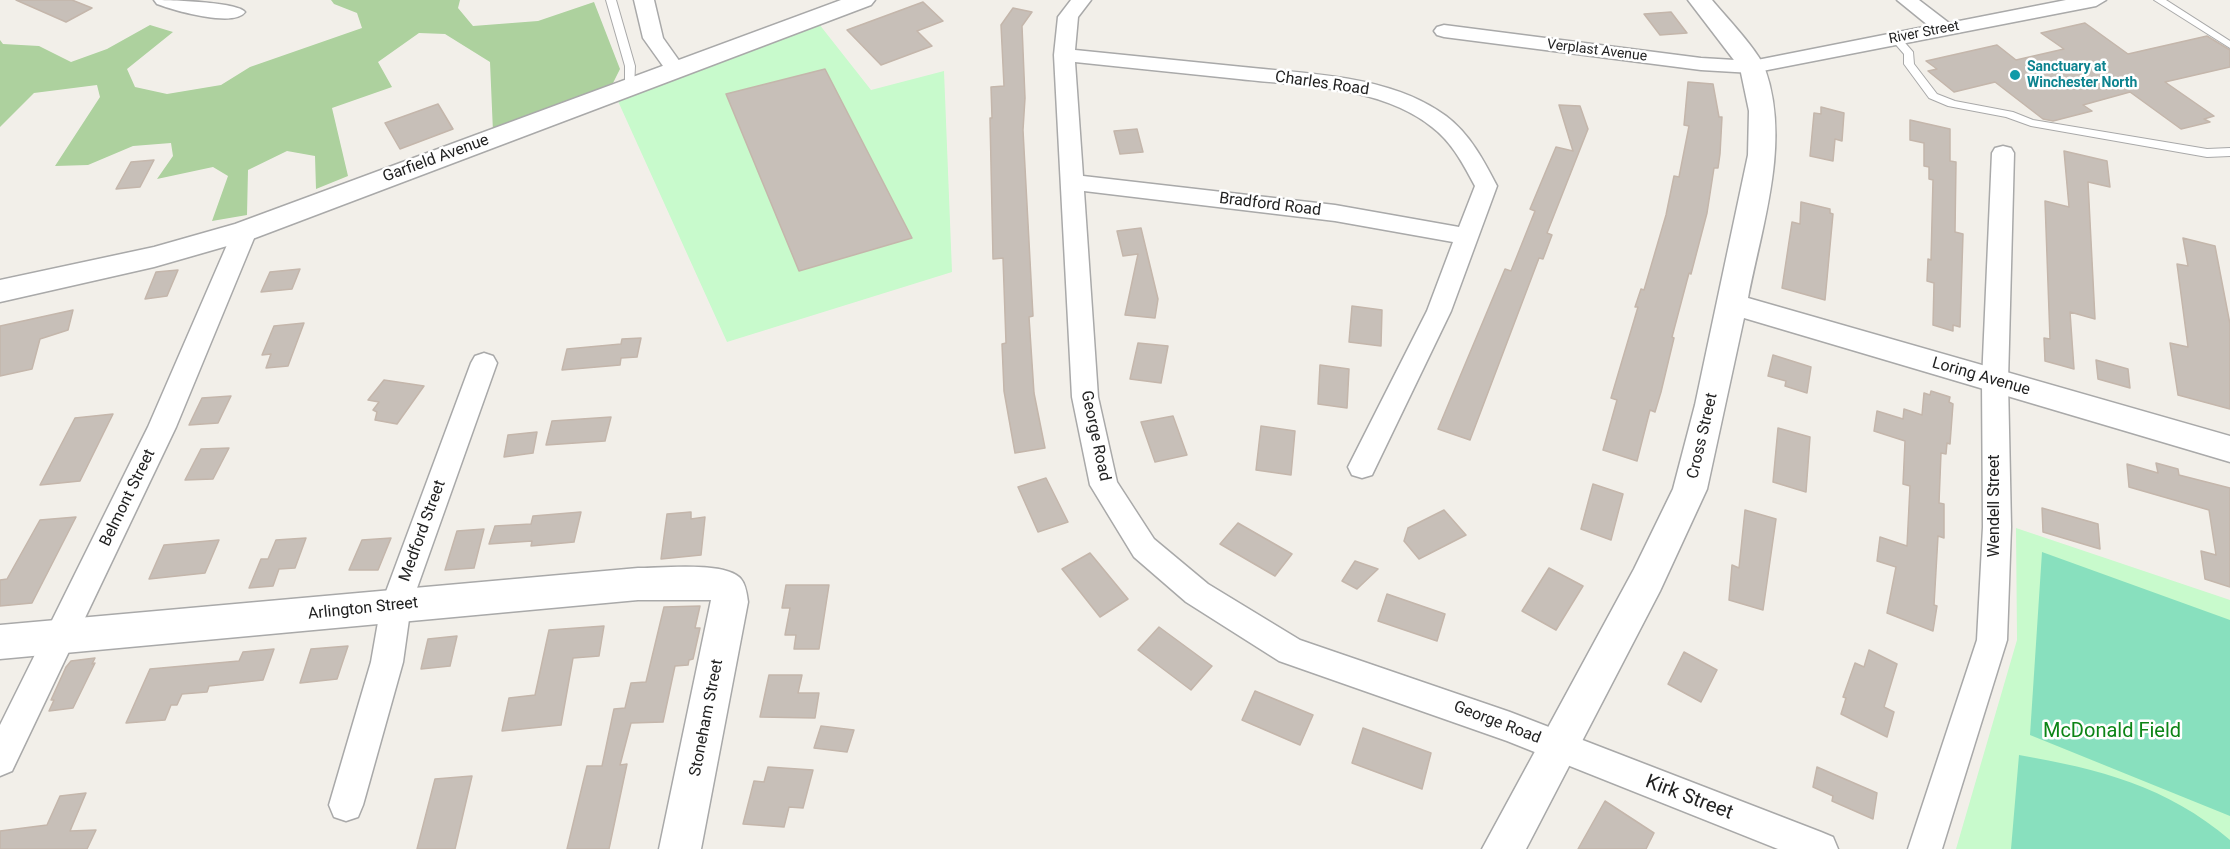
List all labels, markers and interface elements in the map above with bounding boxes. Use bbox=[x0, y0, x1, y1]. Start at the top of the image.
street label: River Street bbox=[1887, 18, 1961, 48]
street label: Verplast Avenue bbox=[1546, 37, 1648, 65]
place label: Sanctuary at Winchester North bbox=[2027, 59, 2137, 92]
street label: Charles Road bbox=[1274, 68, 1370, 100]
marker: Sanctuary at Winchester North bbox=[2008, 68, 2022, 82]
street label: Garfield Avenue bbox=[380, 131, 492, 187]
street label: Bradford Road bbox=[1218, 189, 1322, 221]
street label: Loring Avenue bbox=[1930, 354, 2032, 400]
street label: George Road bbox=[1076, 389, 1114, 483]
street label: Cross Street bbox=[1684, 391, 1722, 481]
street label: Belmont Street bbox=[96, 446, 160, 550]
street label: Wendell Street bbox=[1985, 455, 2005, 557]
street label: Medford Street bbox=[396, 478, 450, 584]
street label: Arlington Street bbox=[307, 594, 419, 624]
street label: Stoneham Street bbox=[686, 658, 728, 778]
street label: George Road bbox=[1451, 698, 1543, 748]
park label: McDonald Field bbox=[2043, 720, 2181, 744]
street label: Kirk Street bbox=[1642, 770, 1736, 826]

